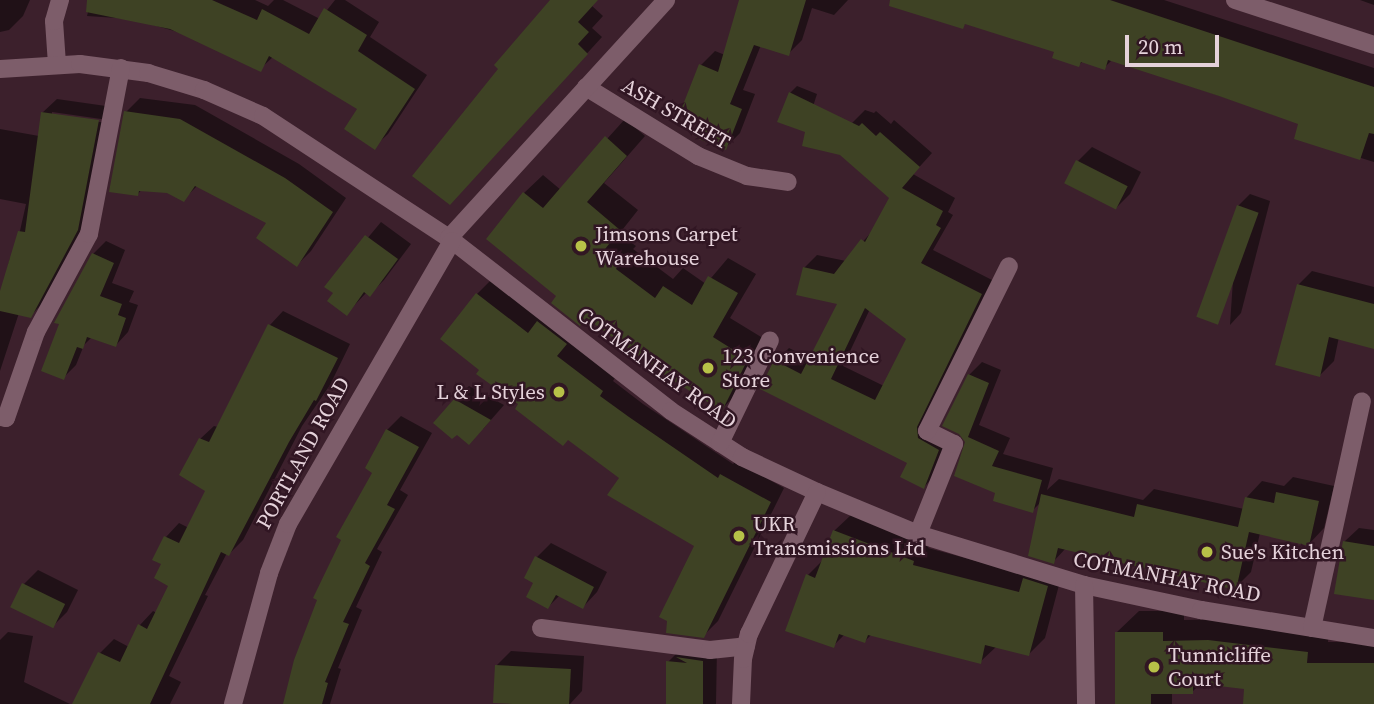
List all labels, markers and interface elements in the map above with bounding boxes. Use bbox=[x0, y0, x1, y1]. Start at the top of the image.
scale bar bbox=[1129, 21, 1224, 65]
text: 20 m bbox=[1138, 32, 1183, 61]
street label: ASH STREET bbox=[617, 73, 735, 155]
place label: Jimsons Carpet Warehouse bbox=[595, 221, 738, 271]
marker: Jimsons Carpet Warehouse bbox=[573, 238, 589, 254]
street label: COTMANHAY ROAD bbox=[572, 302, 742, 434]
place label: 123 Convenience Store bbox=[722, 343, 880, 393]
marker: 123 Convenience Store bbox=[700, 360, 716, 376]
street label: PORTLAND ROAD bbox=[251, 373, 355, 533]
place label: L & L Styles bbox=[436, 379, 545, 405]
marker: L & L Styles bbox=[551, 384, 567, 400]
place label: UKR Transmissions Ltd bbox=[753, 511, 925, 561]
marker: UKR Transmissions Ltd bbox=[731, 528, 747, 544]
place label: Sue's Kitchen bbox=[1221, 539, 1344, 565]
marker: Sue's Kitchen bbox=[1199, 544, 1215, 560]
street label: COTMANHAY ROAD bbox=[1071, 546, 1263, 608]
place label: Tunnicliffe Court bbox=[1168, 642, 1271, 692]
marker: Tunnicliffe Court bbox=[1146, 659, 1162, 675]

